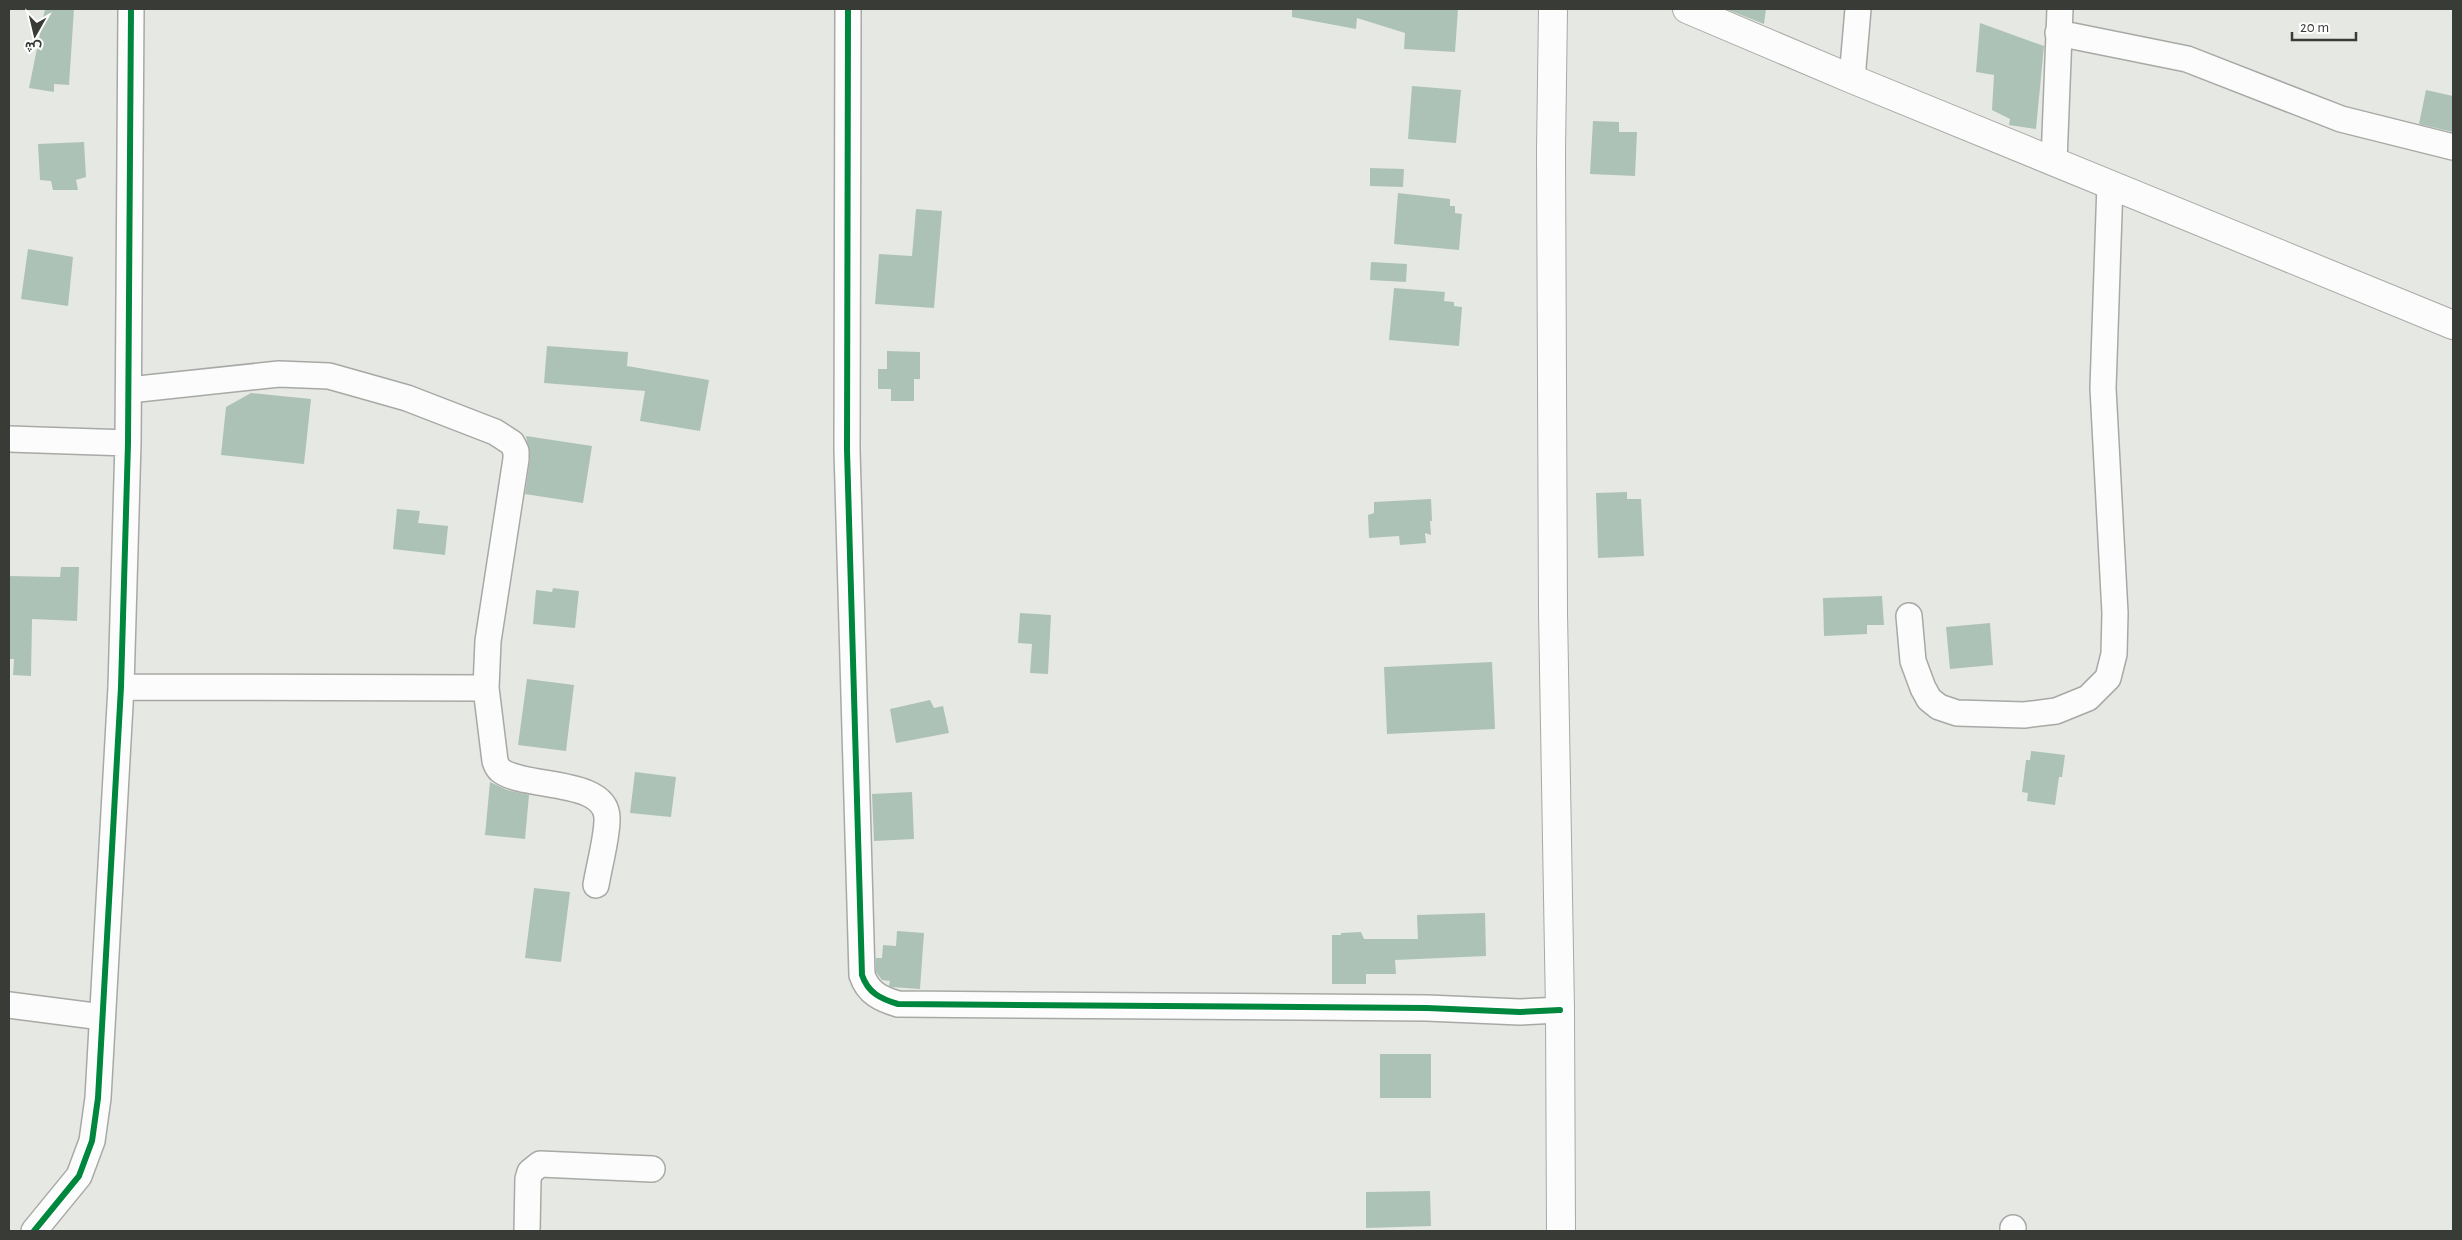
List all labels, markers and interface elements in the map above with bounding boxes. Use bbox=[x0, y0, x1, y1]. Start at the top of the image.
north arrow bbox=[10, 10, 60, 60]
scale bar bbox=[2292, 10, 2356, 42]
text: 20 m bbox=[2300, 20, 2329, 35]
text: ش bbox=[24, 38, 43, 55]

